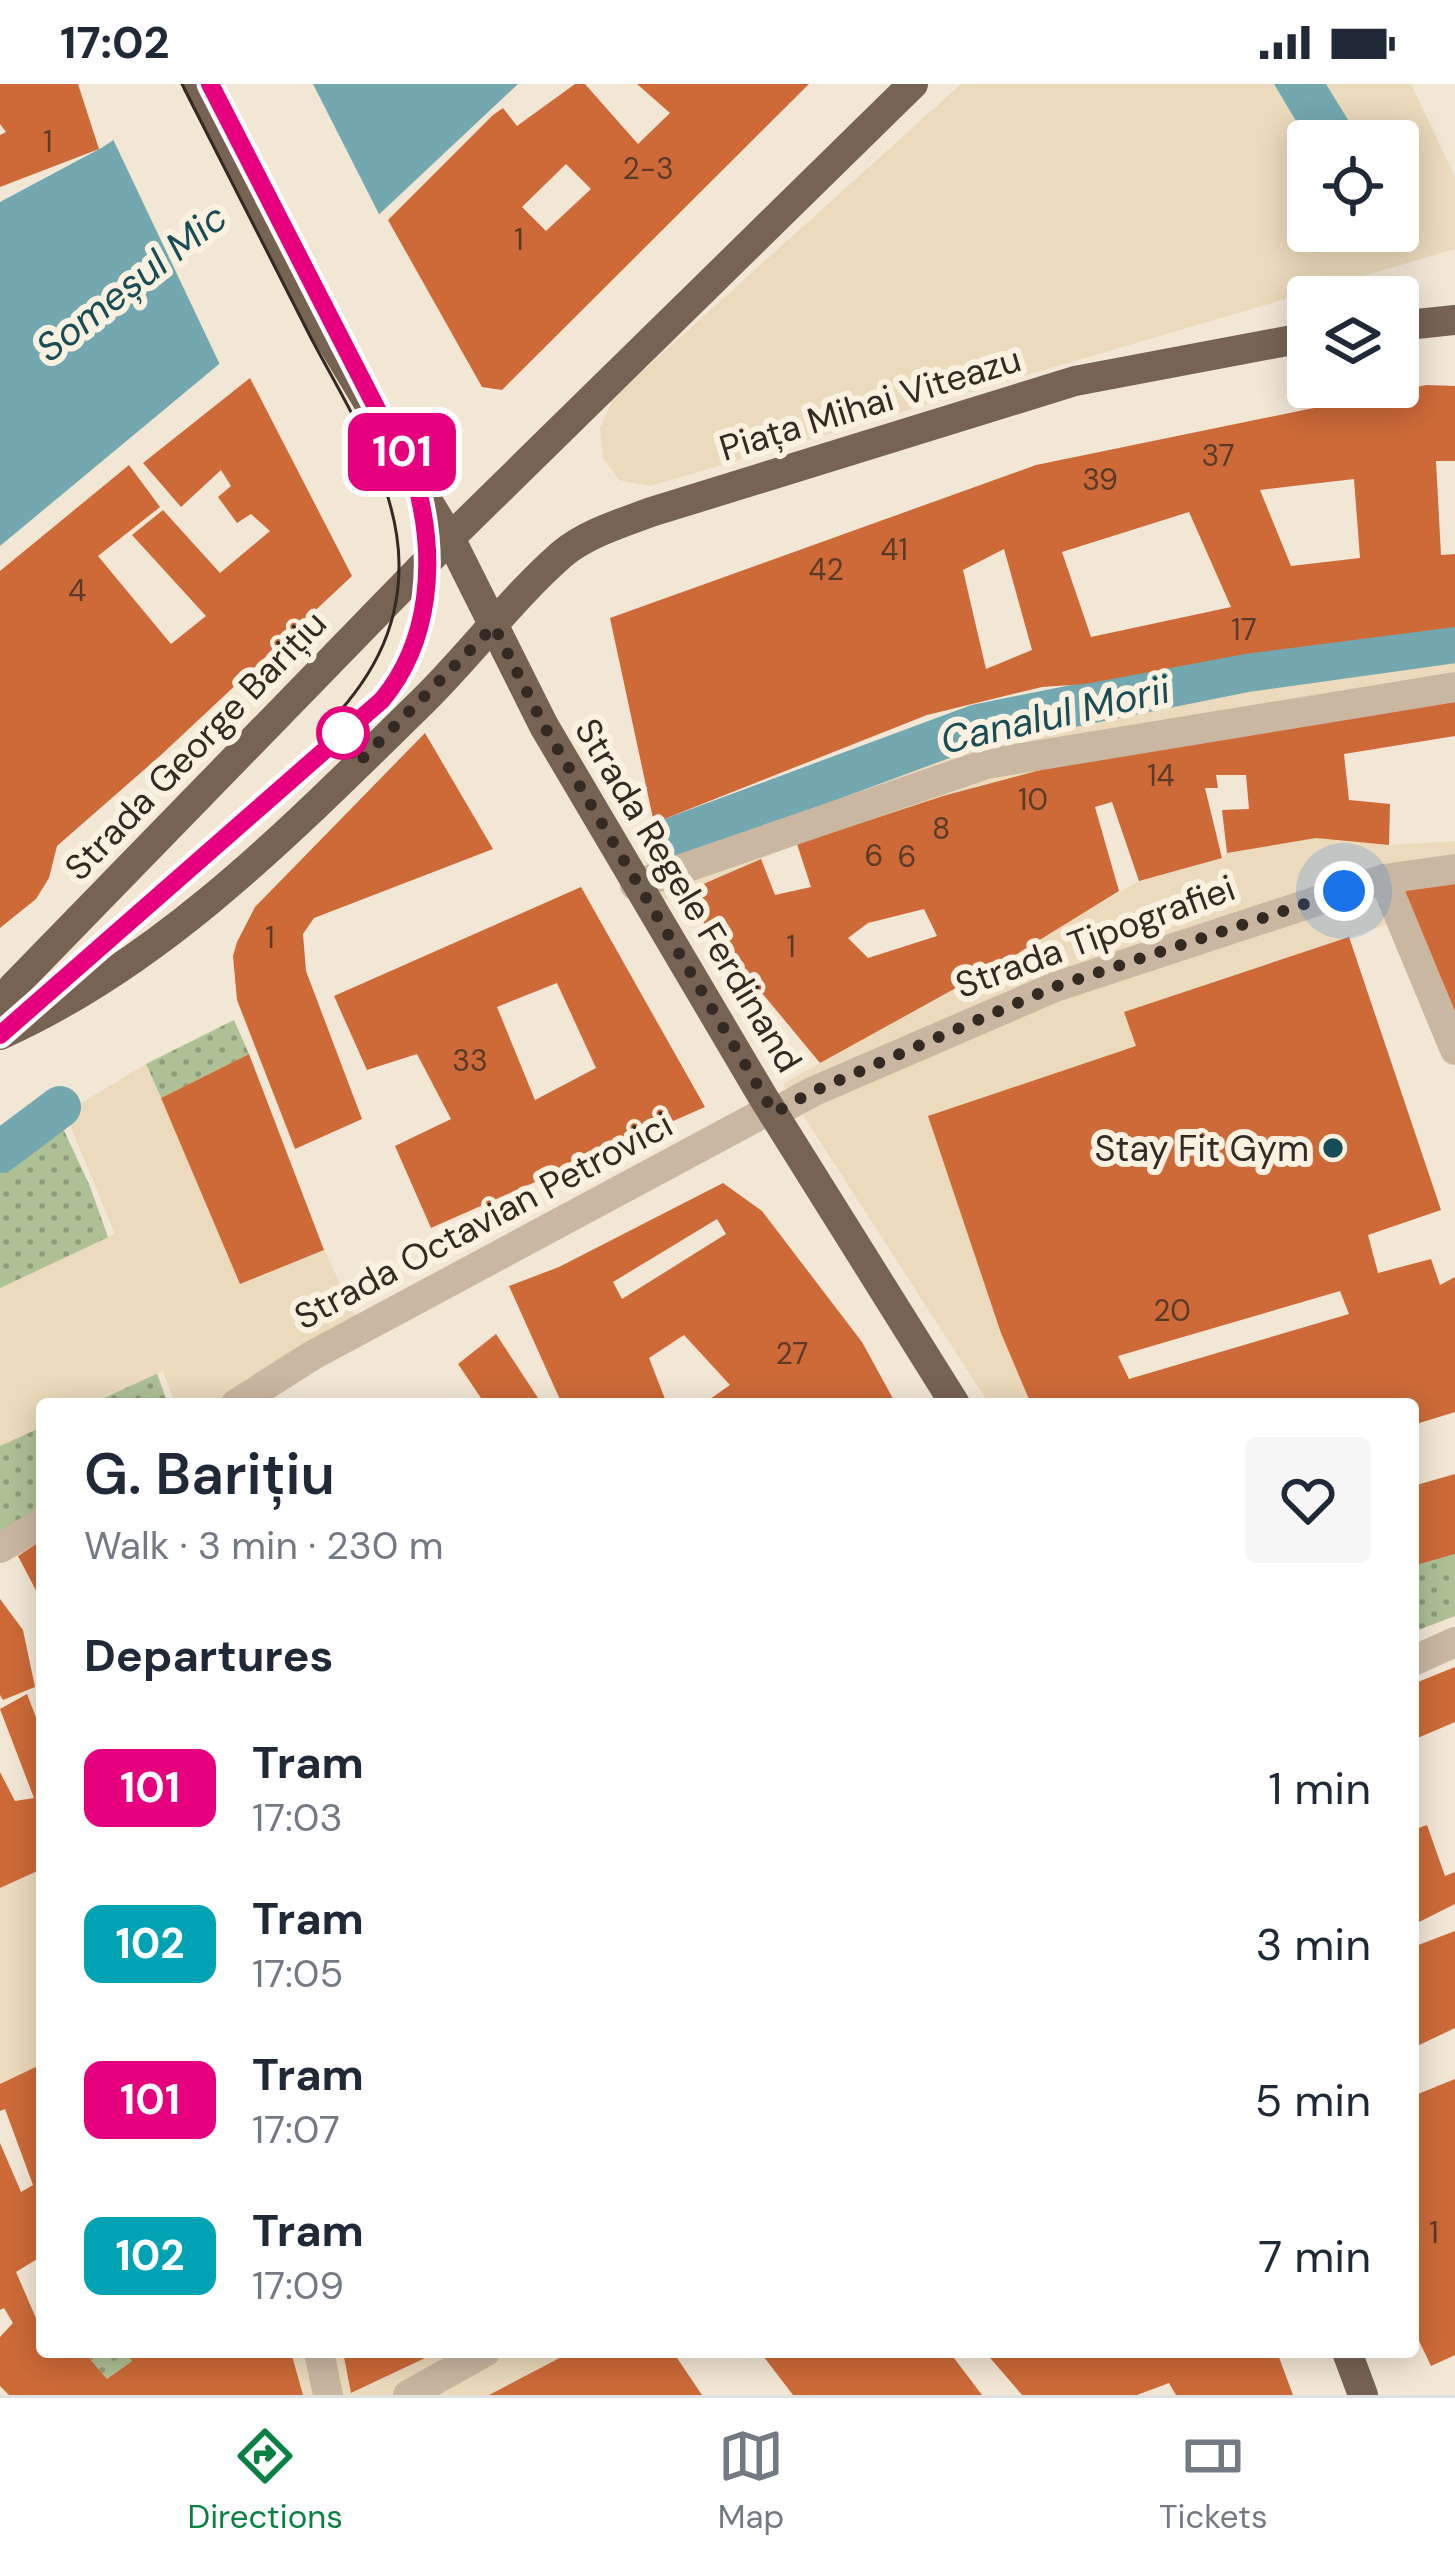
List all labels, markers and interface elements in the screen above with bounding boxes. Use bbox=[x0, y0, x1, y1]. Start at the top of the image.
text: 17:02 bbox=[60, 13, 169, 72]
map controls bbox=[1287, 120, 1419, 408]
button: locate bbox=[1287, 120, 1419, 252]
house number: 1 bbox=[43, 122, 53, 161]
house number: 2-3 bbox=[622, 149, 674, 188]
water label: Someșul Mic bbox=[25, 192, 237, 373]
house number: 1 bbox=[514, 220, 524, 259]
button: layers bbox=[1287, 276, 1419, 408]
street label: Piața Mihai Viteazu bbox=[714, 335, 1027, 472]
line badge: 101 bbox=[333, 413, 471, 491]
text: 101 bbox=[372, 424, 432, 479]
house number: 37 bbox=[1201, 436, 1235, 475]
house number: 39 bbox=[1082, 460, 1118, 499]
house number: 41 bbox=[880, 530, 908, 569]
house number: 42 bbox=[808, 550, 844, 589]
house number: 4 bbox=[68, 571, 86, 610]
street label: Strada George Barițiu bbox=[54, 600, 336, 890]
house number: 17 bbox=[1231, 610, 1257, 649]
water label: Canalul Morii bbox=[936, 663, 1175, 766]
unlabelled marker bbox=[318, 708, 368, 758]
street label: Strada Regele Ferdinand bbox=[564, 710, 813, 1081]
house number: 14 bbox=[1147, 756, 1175, 795]
house number: 10 bbox=[1018, 780, 1048, 819]
house number: 8 bbox=[932, 809, 950, 848]
house number: 6 bbox=[865, 836, 883, 875]
house number: 6 bbox=[898, 837, 916, 876]
your location bbox=[1314, 861, 1374, 921]
street label: Strada Tipografiei bbox=[949, 864, 1241, 1009]
house number: 1 bbox=[265, 918, 275, 957]
house number: 1 bbox=[786, 927, 796, 966]
house number: 33 bbox=[452, 1041, 488, 1080]
street label: Strada Octavian Petrovici bbox=[286, 1101, 680, 1340]
place label: Stay Fit Gym bbox=[1094, 1125, 1309, 1172]
marker: Stay Fit Gym bbox=[1320, 1135, 1346, 1161]
house number: 20 bbox=[1153, 1291, 1191, 1330]
house number: 27 bbox=[776, 1334, 808, 1373]
text: G. Barițiu bbox=[84, 1437, 335, 1512]
button: heart bbox=[1245, 1437, 1371, 1563]
text: Walk · 3 min · 230 m bbox=[84, 1520, 444, 1571]
text: Departures bbox=[84, 1626, 333, 1685]
text: Tram bbox=[252, 1733, 364, 1792]
text: 1 min bbox=[1268, 1759, 1371, 1818]
text: 101 bbox=[120, 1760, 180, 1815]
text: 17:03 bbox=[252, 1792, 343, 1843]
text: Tram bbox=[252, 1889, 364, 1948]
text: 3 min bbox=[1256, 1915, 1371, 1974]
text: 102 bbox=[116, 1916, 184, 1971]
text: 17:05 bbox=[252, 1948, 343, 1999]
text: Tram bbox=[252, 2045, 364, 2104]
text: 5 min bbox=[1255, 2071, 1371, 2130]
text: 101 bbox=[120, 2072, 180, 2127]
text: 17:07 bbox=[252, 2104, 340, 2155]
text: Tram bbox=[252, 2201, 364, 2260]
house number: 1 bbox=[1429, 2213, 1439, 2252]
text: 7 min bbox=[1258, 2227, 1371, 2286]
text: 102 bbox=[116, 2228, 184, 2283]
text: 17:09 bbox=[252, 2260, 344, 2311]
tab: Directions bbox=[187, 2423, 343, 2538]
tab: Map bbox=[718, 2423, 784, 2538]
tab: Tickets bbox=[1159, 2423, 1268, 2538]

